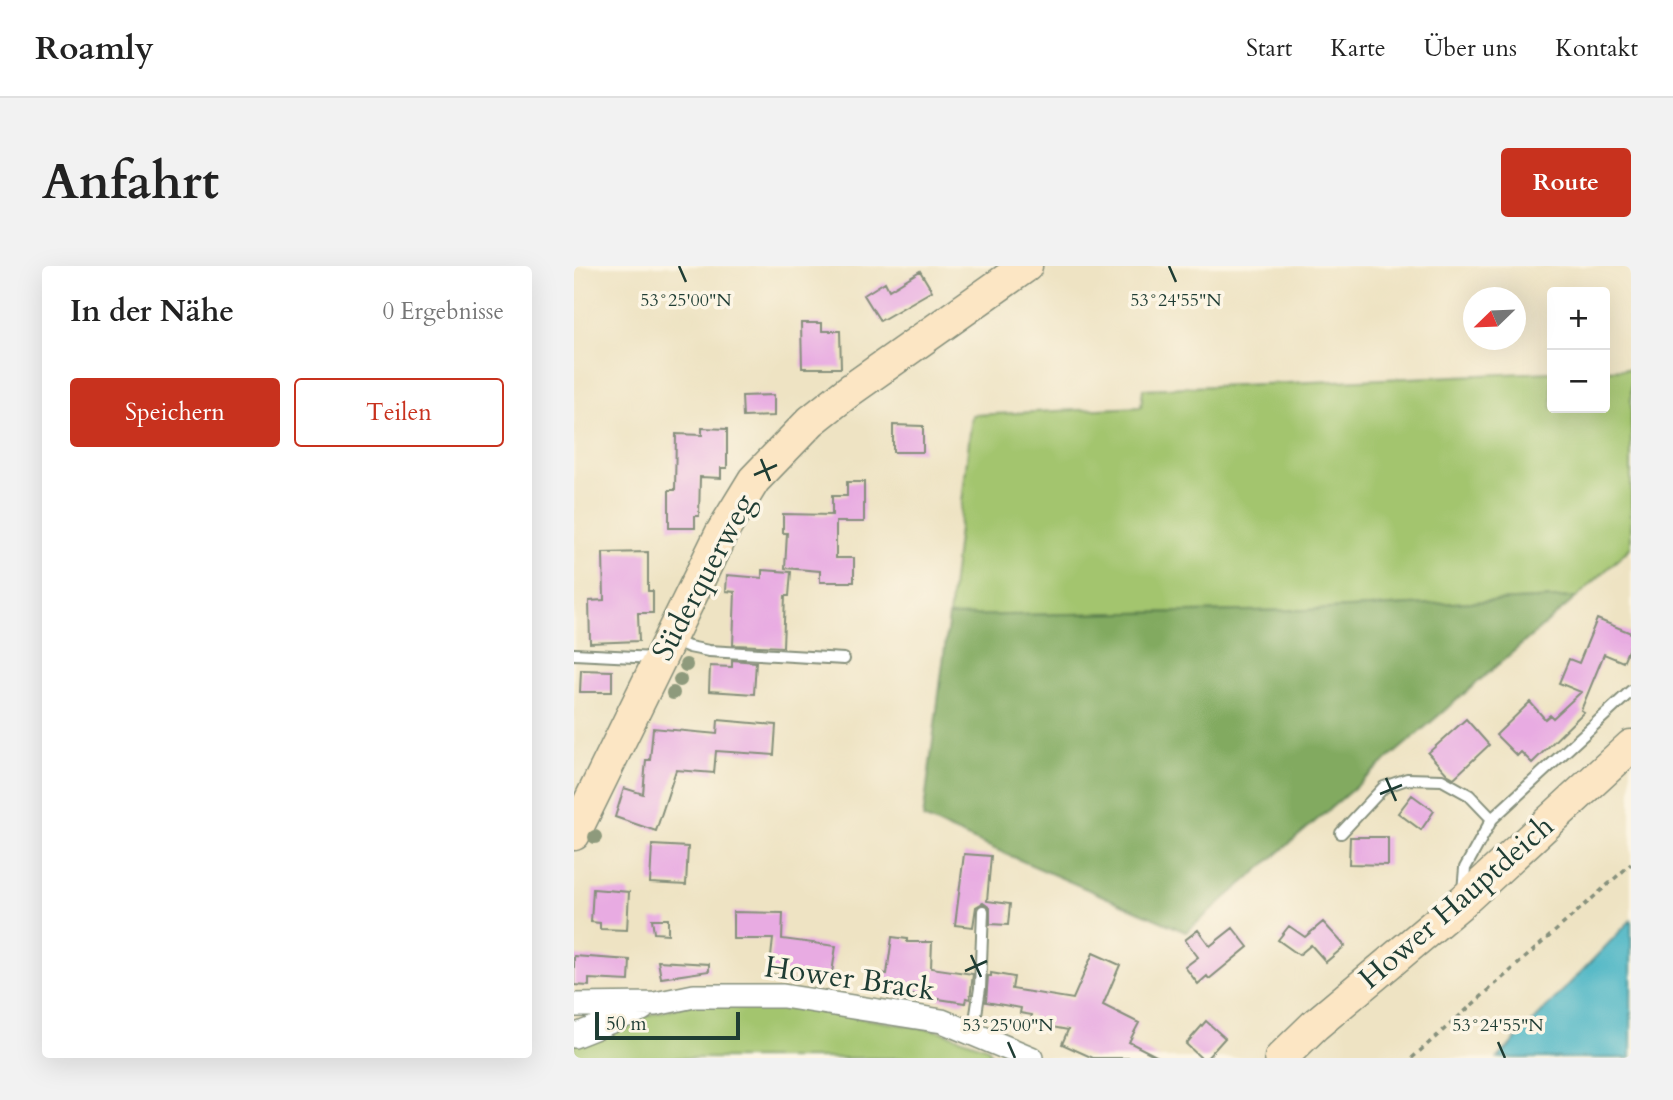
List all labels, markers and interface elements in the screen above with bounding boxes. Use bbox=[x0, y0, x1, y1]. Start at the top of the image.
text: Roamly bbox=[35, 26, 154, 71]
text: Start bbox=[1246, 32, 1292, 65]
text: Karte bbox=[1330, 32, 1386, 65]
text: Über uns bbox=[1424, 32, 1517, 65]
text: Kontakt bbox=[1555, 32, 1638, 65]
button: Route bbox=[1501, 148, 1631, 217]
text: Anfahrt bbox=[42, 149, 219, 216]
north arrow bbox=[1463, 287, 1526, 350]
map controls bbox=[1547, 287, 1610, 413]
button: + bbox=[1547, 287, 1610, 350]
text: 53°25'00"N bbox=[640, 288, 732, 313]
text: 53°24'55"N bbox=[1130, 288, 1222, 313]
text: In der Nähe bbox=[70, 291, 234, 332]
text: 0 Ergebnisse bbox=[382, 296, 504, 327]
button: − bbox=[1547, 350, 1610, 413]
button: Speichern bbox=[70, 378, 280, 447]
button: Teilen bbox=[294, 378, 504, 447]
street label: Süderquerweg bbox=[642, 486, 765, 668]
street label: Hower Hauptdeich bbox=[1350, 806, 1563, 999]
street label: Hower Brack bbox=[762, 946, 938, 1011]
scale bar bbox=[595, 1009, 740, 1041]
text: 50 m bbox=[606, 1011, 647, 1037]
text: 53°25'00"N bbox=[962, 1013, 1054, 1038]
text: 53°24'55"N bbox=[1452, 1013, 1544, 1038]

